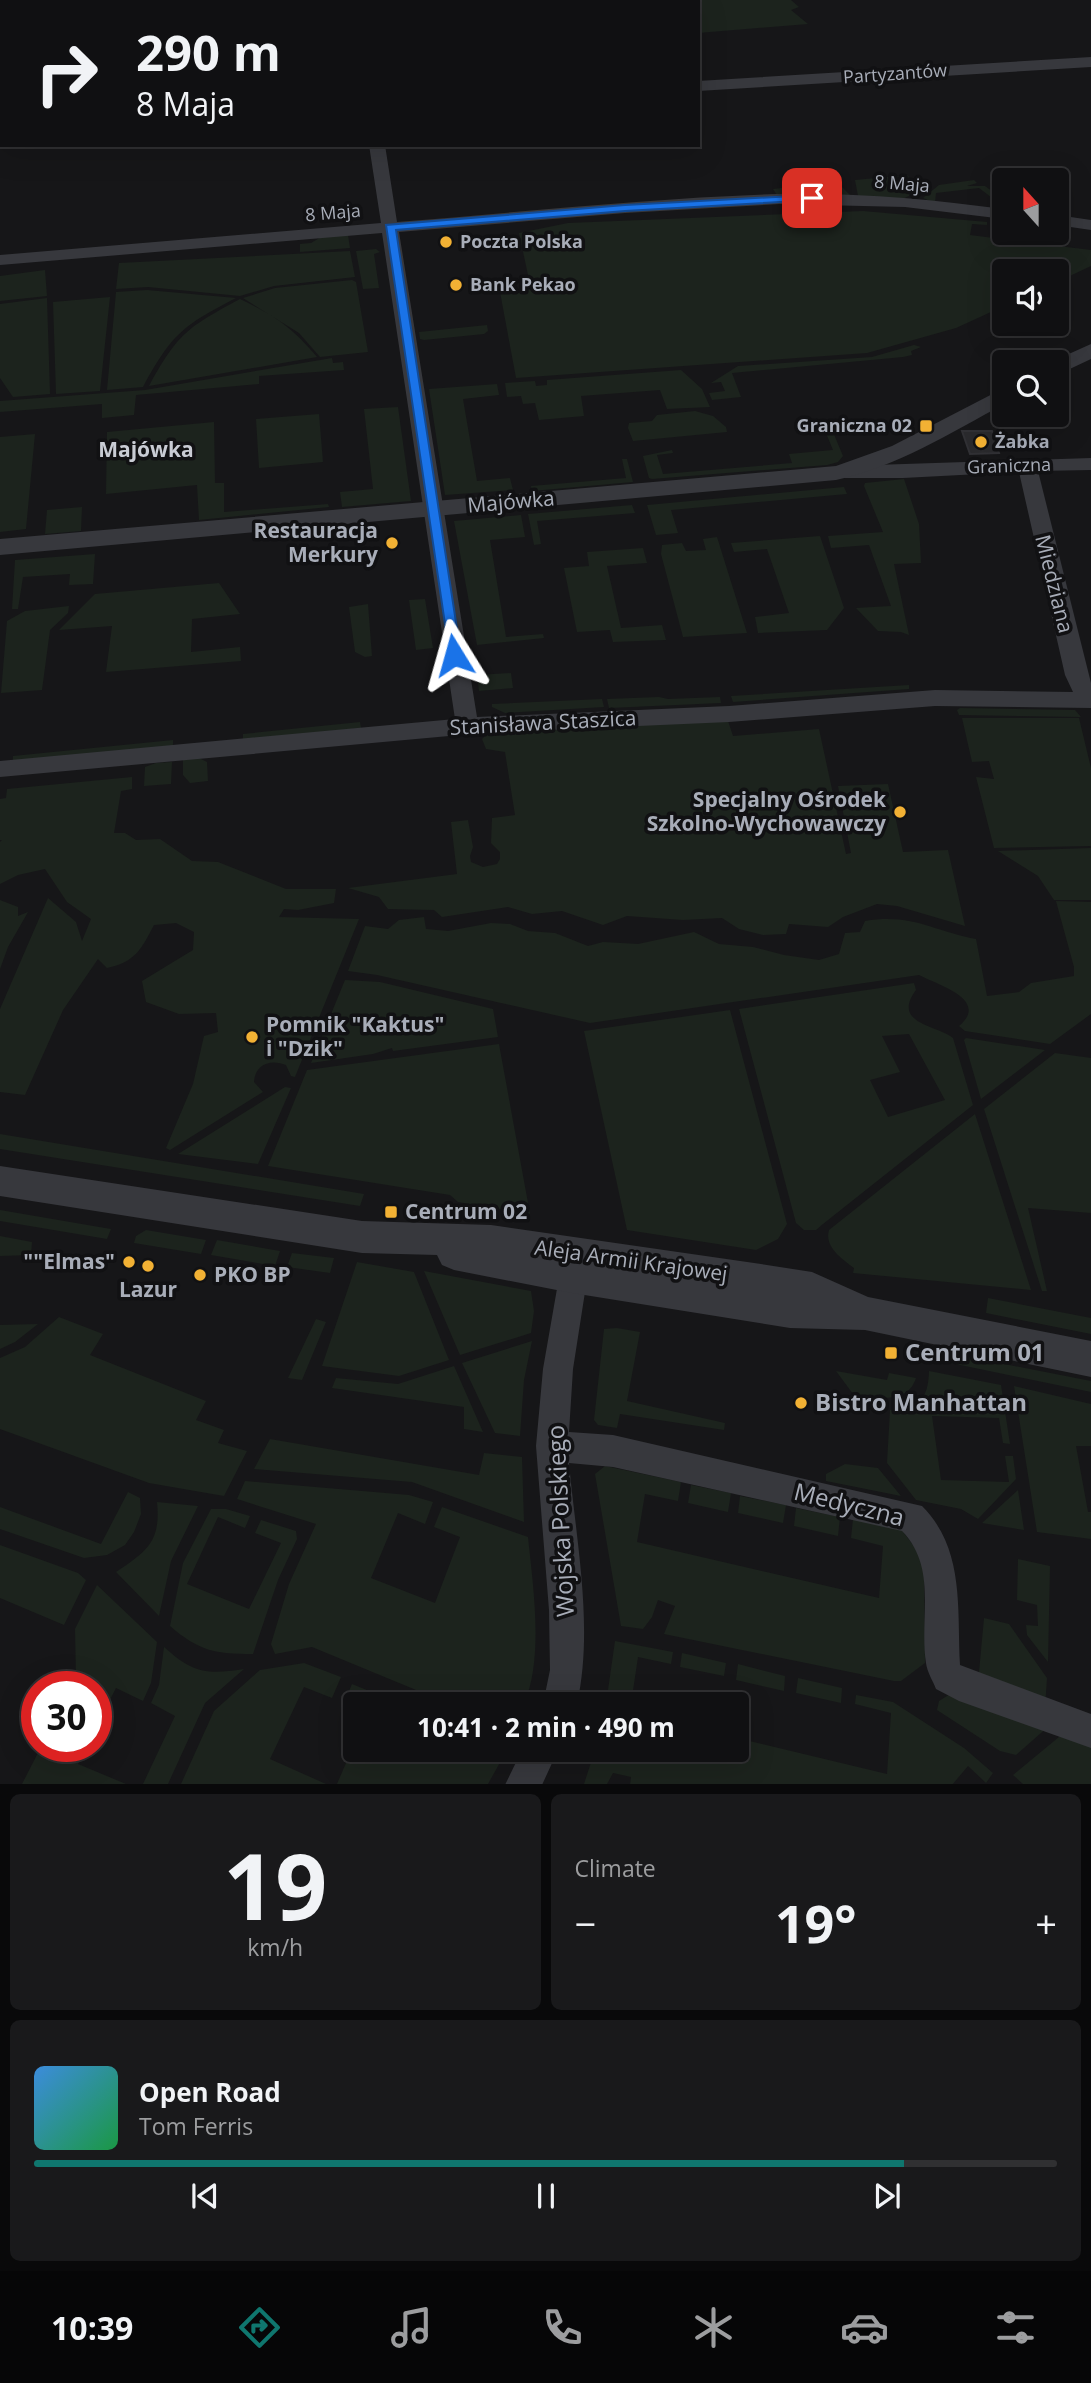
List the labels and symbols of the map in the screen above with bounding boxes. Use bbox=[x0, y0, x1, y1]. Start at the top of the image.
street label: Partyzantów bbox=[842, 57, 948, 89]
pin bbox=[782, 168, 842, 228]
north arrow bbox=[992, 168, 1069, 245]
street label: 8 Maja bbox=[873, 169, 931, 197]
street label: 8 Maja bbox=[304, 198, 362, 226]
place label: Poczta Polska bbox=[460, 229, 583, 253]
marker: Poczta Polska bbox=[438, 234, 454, 250]
place label: Bank Pekao bbox=[470, 272, 576, 296]
marker: Bank Pekao bbox=[448, 277, 464, 293]
place label: Graniczna 02 bbox=[797, 413, 912, 437]
marker: Graniczna 02 bbox=[918, 418, 934, 434]
place label: Żabka bbox=[995, 429, 1050, 453]
marker: Żabka bbox=[973, 434, 989, 450]
district label: Majówka bbox=[98, 435, 194, 463]
street label: Graniczna bbox=[967, 452, 1051, 478]
street label: Majówka bbox=[466, 483, 556, 519]
place label: Restauracja Merkury bbox=[254, 516, 378, 568]
street label: Miedziana bbox=[1029, 532, 1081, 636]
marker: Restauracja Merkury bbox=[384, 535, 400, 551]
position arrow bbox=[417, 618, 491, 692]
street label: Stanisława Staszica bbox=[449, 703, 637, 741]
place label: Specjalny Ośrodek Szkolno-Wychowawczy bbox=[647, 785, 887, 837]
marker: Specjalny Ośrodek Szkolno-Wychowawczy bbox=[892, 804, 908, 820]
place label: Pomnik "Kaktus" i "Dzik" bbox=[266, 1010, 444, 1062]
marker: Pomnik "Kaktus" i "Dzik" bbox=[244, 1029, 260, 1045]
place label: Centrum 02 bbox=[405, 1197, 527, 1225]
marker: Centrum 02 bbox=[383, 1204, 399, 1220]
street label: Aleja Armii Krajowej bbox=[533, 1233, 729, 1287]
place label: ""Elmas" bbox=[23, 1247, 115, 1275]
marker: ""Elmas" bbox=[121, 1254, 137, 1270]
marker: Lazur bbox=[140, 1258, 156, 1274]
place label: PKO BP bbox=[214, 1260, 291, 1288]
marker: PKO BP bbox=[192, 1267, 208, 1283]
place label: Lazur bbox=[119, 1275, 178, 1303]
place label: Centrum 01 bbox=[905, 1335, 1045, 1368]
marker: Centrum 01 bbox=[883, 1345, 899, 1361]
place label: Bistro Manhattan bbox=[815, 1385, 1027, 1418]
marker: Bistro Manhattan bbox=[793, 1395, 809, 1411]
street label: Wojska Polskiego bbox=[538, 1424, 581, 1618]
street label: Medyczna bbox=[791, 1474, 908, 1533]
speed limit sign: 30 bbox=[21, 1671, 112, 1762]

